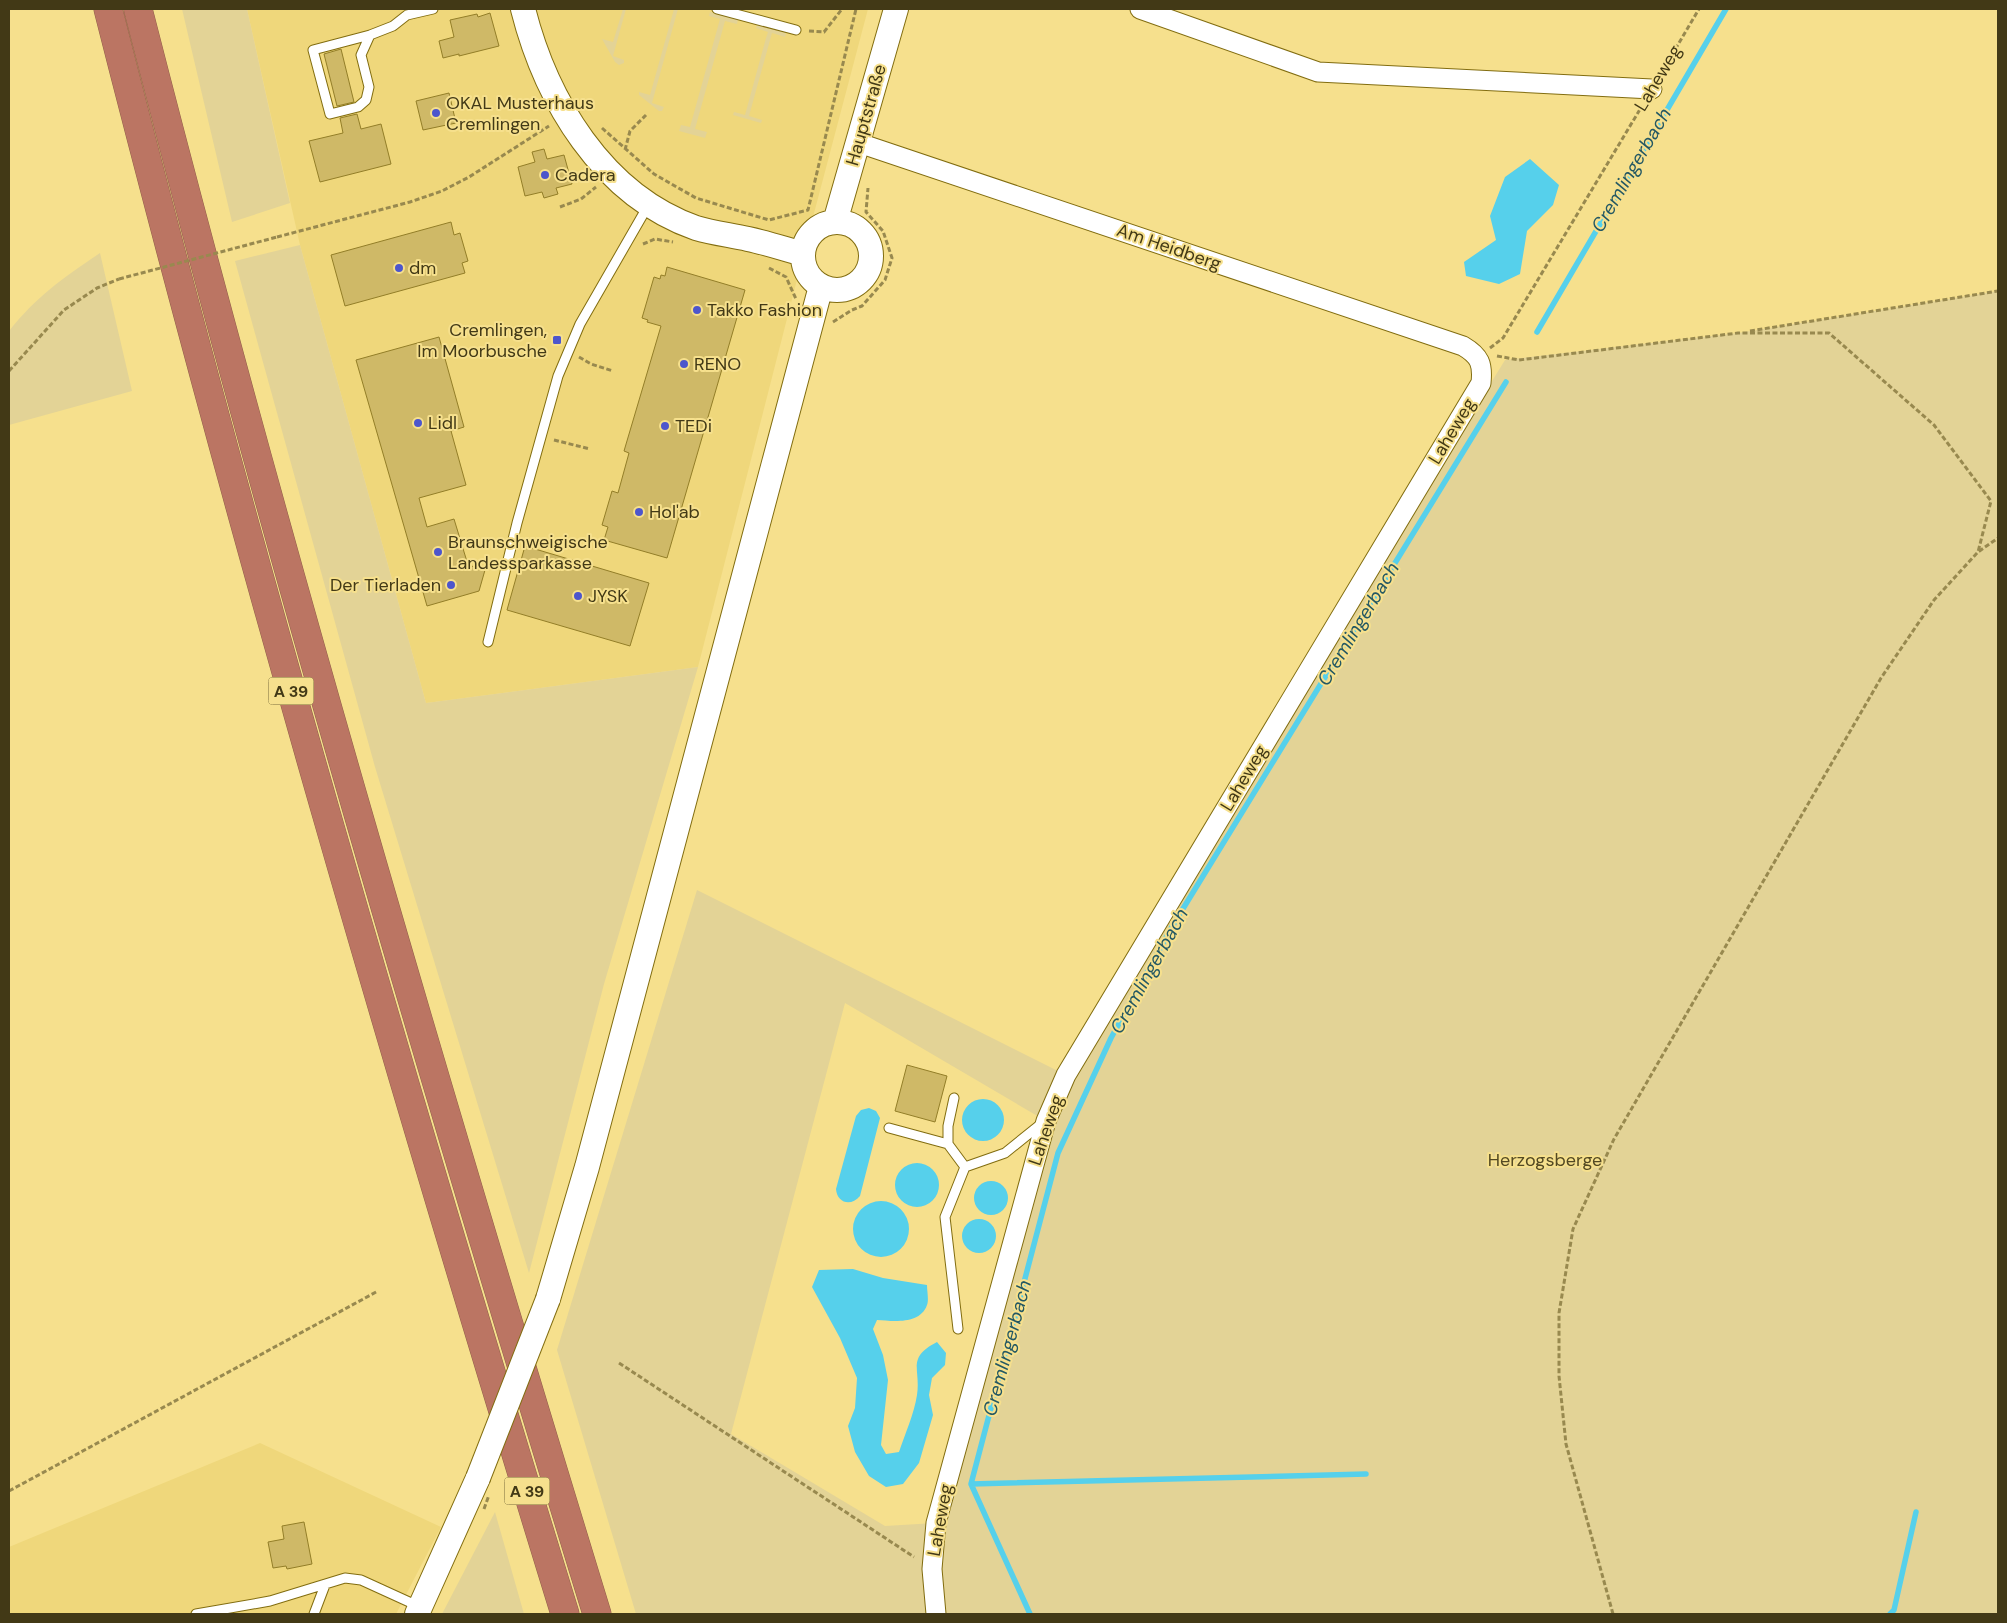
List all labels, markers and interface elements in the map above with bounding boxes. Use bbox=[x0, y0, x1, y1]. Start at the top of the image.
street label: Laheweg bbox=[1629, 40, 1687, 116]
street label: Hauptstraße bbox=[840, 62, 892, 168]
place label: OKAL Musterhaus Cremlingen bbox=[446, 91, 594, 136]
water label: Cremlingerbach bbox=[1585, 103, 1677, 237]
marker: OKAL Musterhaus Cremlingen bbox=[430, 107, 442, 119]
place label: Cadera bbox=[555, 163, 616, 187]
marker: Cadera bbox=[539, 169, 551, 181]
street label: Am Heidberg bbox=[1114, 218, 1224, 276]
place label: dm bbox=[409, 256, 436, 280]
marker: dm bbox=[393, 262, 405, 274]
place label: Takko Fashion bbox=[707, 298, 822, 322]
marker: Takko Fashion bbox=[691, 304, 703, 316]
place label: Cremlingen, Im Moorbusche bbox=[417, 318, 547, 363]
marker: Cremlingen, Im Moorbusche bbox=[551, 334, 563, 346]
place label: RENO bbox=[694, 352, 741, 376]
marker: RENO bbox=[678, 358, 690, 370]
street label: Laheweg bbox=[1423, 393, 1481, 469]
place label: Lidl bbox=[428, 411, 457, 435]
place label: TEDi bbox=[675, 414, 712, 438]
marker: Lidl bbox=[412, 417, 424, 429]
marker: TEDi bbox=[659, 420, 671, 432]
place label: Hol'ab bbox=[649, 500, 700, 524]
marker: Hol'ab bbox=[633, 506, 645, 518]
place label: Braunschweigische Landessparkasse bbox=[448, 530, 608, 575]
marker: Braunschweigische Landessparkasse bbox=[432, 546, 444, 558]
water label: Cremlingerbach bbox=[1311, 558, 1405, 690]
place label: Der Tierladen bbox=[330, 573, 441, 597]
marker: Der Tierladen bbox=[445, 579, 457, 591]
place label: JYSK bbox=[588, 584, 628, 608]
marker: JYSK bbox=[572, 590, 584, 602]
road number: A 39 bbox=[268, 678, 314, 704]
street label: Laheweg bbox=[1215, 740, 1273, 816]
water label: Cremlingerbach bbox=[1104, 904, 1194, 1038]
street label: Laheweg bbox=[1023, 1092, 1069, 1168]
park label: Herzogsberge bbox=[1488, 1148, 1602, 1172]
water label: Cremlingerbach bbox=[977, 1277, 1037, 1419]
road number: A 39 bbox=[504, 1478, 550, 1504]
street label: Laheweg bbox=[922, 1482, 958, 1558]

